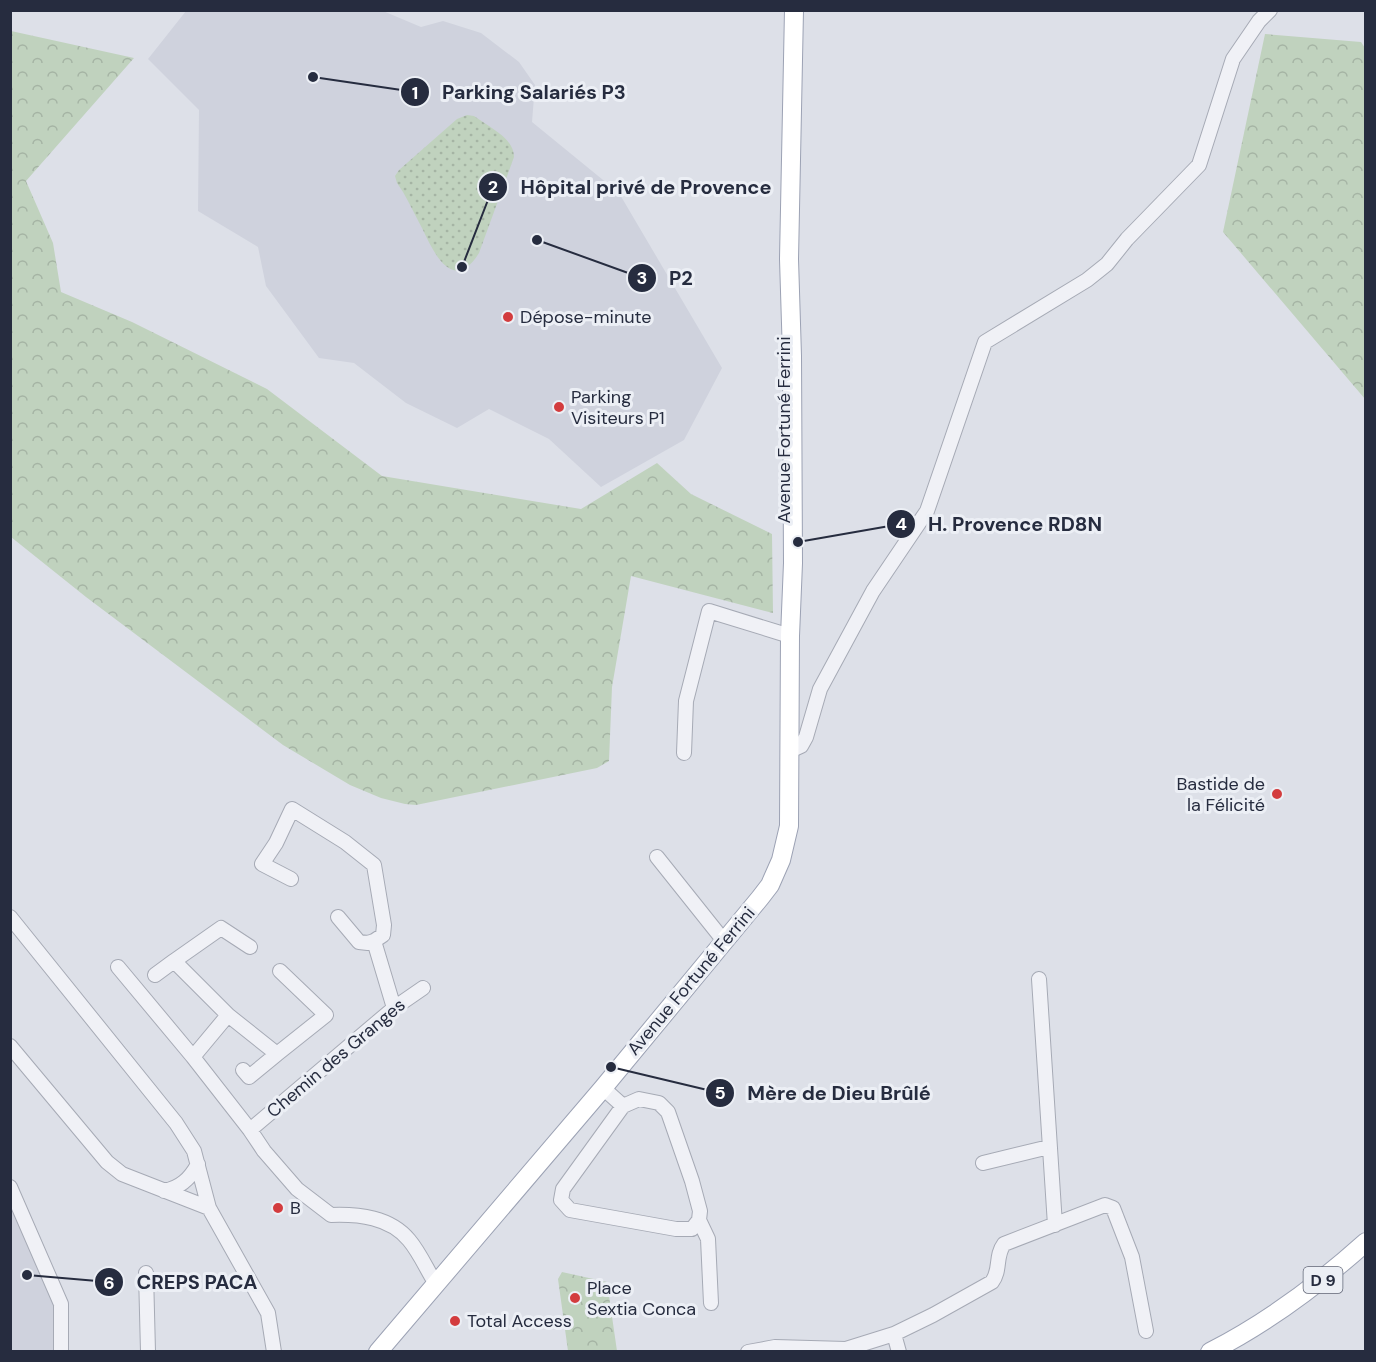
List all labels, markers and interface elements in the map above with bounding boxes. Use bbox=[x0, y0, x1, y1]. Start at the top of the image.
callout: Parking Salariés P3 bbox=[400, 73, 638, 111]
text: Parking Salariés P3 bbox=[442, 79, 626, 105]
text: 1 bbox=[412, 81, 418, 105]
callout: Hôpital privé de Provence bbox=[478, 168, 783, 206]
text: Hôpital privé de Provence bbox=[520, 174, 772, 200]
text: 2 bbox=[488, 175, 498, 199]
callout: P2 bbox=[627, 259, 705, 297]
text: P2 bbox=[669, 265, 693, 291]
text: 3 bbox=[637, 266, 647, 290]
place label: Dépose-minute bbox=[520, 305, 652, 329]
marker: Dépose-minute bbox=[501, 310, 515, 324]
street label: Avenue Fortuné Ferrini bbox=[772, 336, 796, 524]
place label: Parking Visiteurs P1 bbox=[571, 385, 665, 430]
marker: Parking Visiteurs P1 bbox=[552, 400, 566, 414]
callout: H. Provence RD8N bbox=[886, 505, 1114, 543]
text: H. Provence RD8N bbox=[928, 511, 1102, 537]
text: 4 bbox=[895, 512, 907, 536]
place label: Bastide de la Félicité bbox=[1177, 772, 1265, 817]
marker: Bastide de la Félicité bbox=[1270, 787, 1284, 801]
street label: Avenue Fortuné Ferrini bbox=[622, 902, 760, 1060]
street label: Chemin des Granges bbox=[262, 993, 410, 1123]
callout: Mère de Dieu Brûlé bbox=[705, 1074, 943, 1112]
text: Mère de Dieu Brûlé bbox=[747, 1080, 931, 1106]
text: 5 bbox=[714, 1081, 726, 1105]
place label: B bbox=[290, 1196, 301, 1220]
marker: B bbox=[271, 1201, 285, 1215]
callout: CREPS PACA bbox=[94, 1263, 270, 1301]
road number: D 9 bbox=[1304, 1267, 1342, 1293]
text: CREPS PACA bbox=[136, 1269, 258, 1295]
text: 6 bbox=[103, 1271, 115, 1295]
place label: Place Sextia Conca bbox=[587, 1276, 696, 1321]
marker: Place Sextia Conca bbox=[568, 1291, 582, 1305]
place label: Total Access bbox=[467, 1309, 572, 1333]
marker: Total Access bbox=[448, 1314, 462, 1328]

